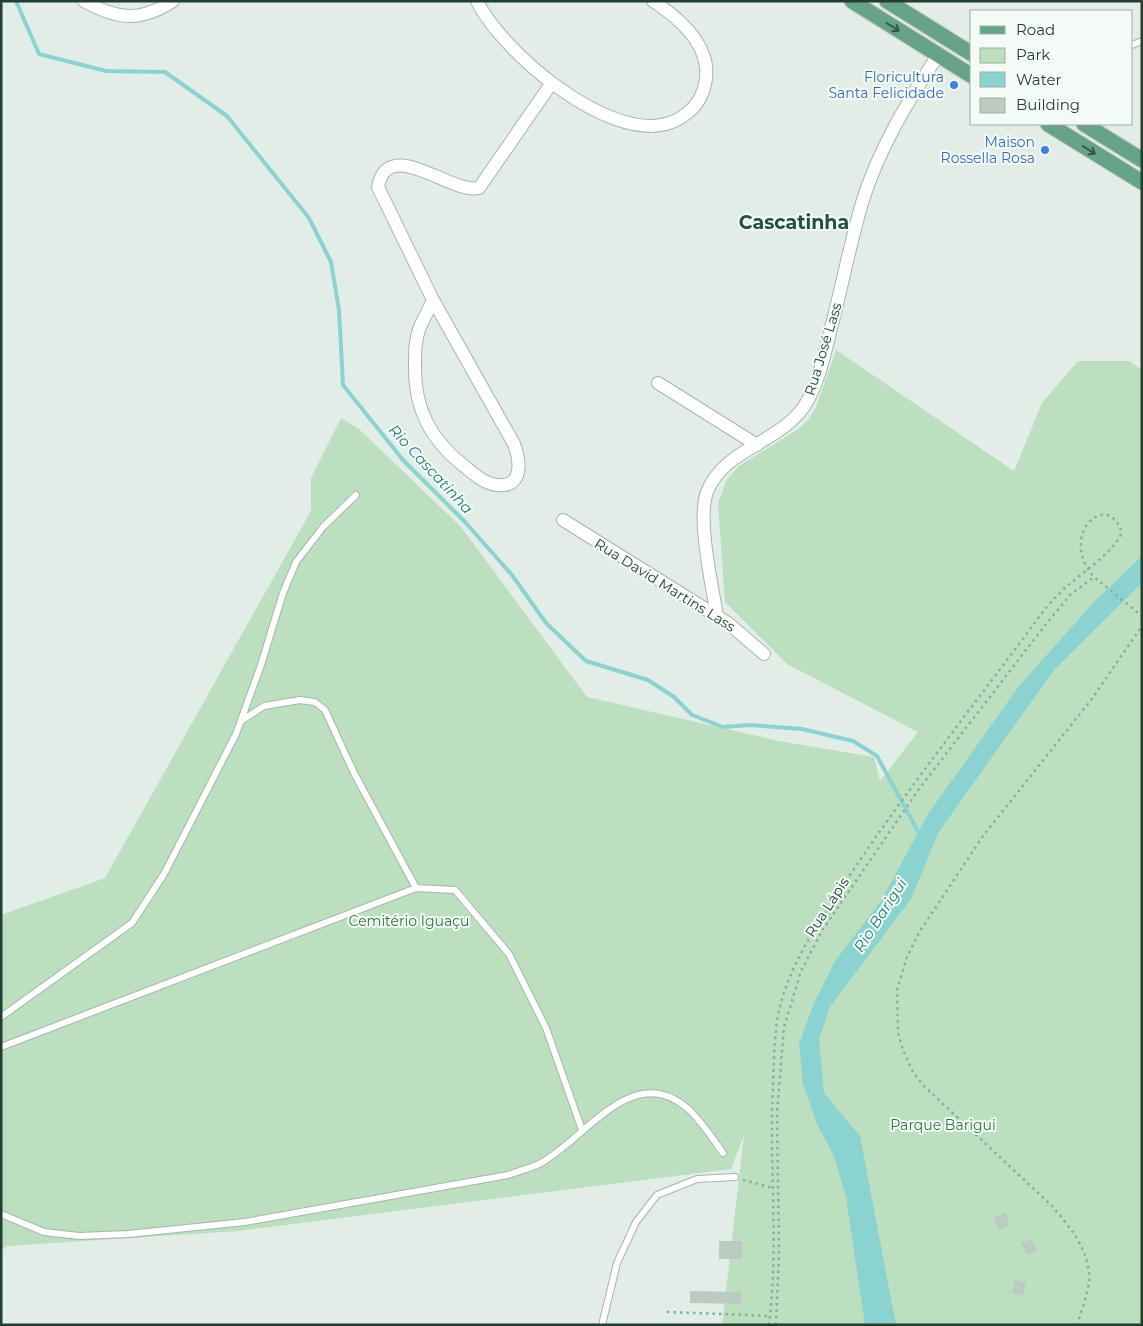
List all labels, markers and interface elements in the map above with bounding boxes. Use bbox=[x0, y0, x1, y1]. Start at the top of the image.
legend bbox=[970, 10, 1133, 125]
text: Road bbox=[1016, 20, 1055, 39]
one-way arrow bbox=[886, 22, 900, 32]
text: Park bbox=[1016, 45, 1050, 64]
place label: Floricultura Santa Felicidade bbox=[828, 68, 944, 102]
text: Water bbox=[1016, 70, 1062, 89]
marker: Floricultura Santa Felicidade bbox=[948, 79, 960, 91]
text: Building bbox=[1016, 95, 1080, 114]
place label: Maison Rossella Rosa bbox=[941, 133, 1035, 167]
marker: Maison Rossella Rosa bbox=[1039, 144, 1051, 156]
one-way arrow bbox=[1082, 145, 1096, 155]
district label: Cascatinha bbox=[739, 211, 849, 234]
street label: Rua José Lass bbox=[800, 300, 846, 398]
water label: Rio Cascatinha bbox=[385, 420, 477, 518]
street label: Rua David Martins Lass bbox=[591, 534, 739, 636]
street label: Rua Lápis bbox=[801, 873, 853, 940]
water label: Rio Barigui bbox=[849, 874, 911, 955]
park label: Cemitério Iguaçu bbox=[349, 912, 469, 930]
park label: Parque Barigui bbox=[890, 1116, 996, 1134]

